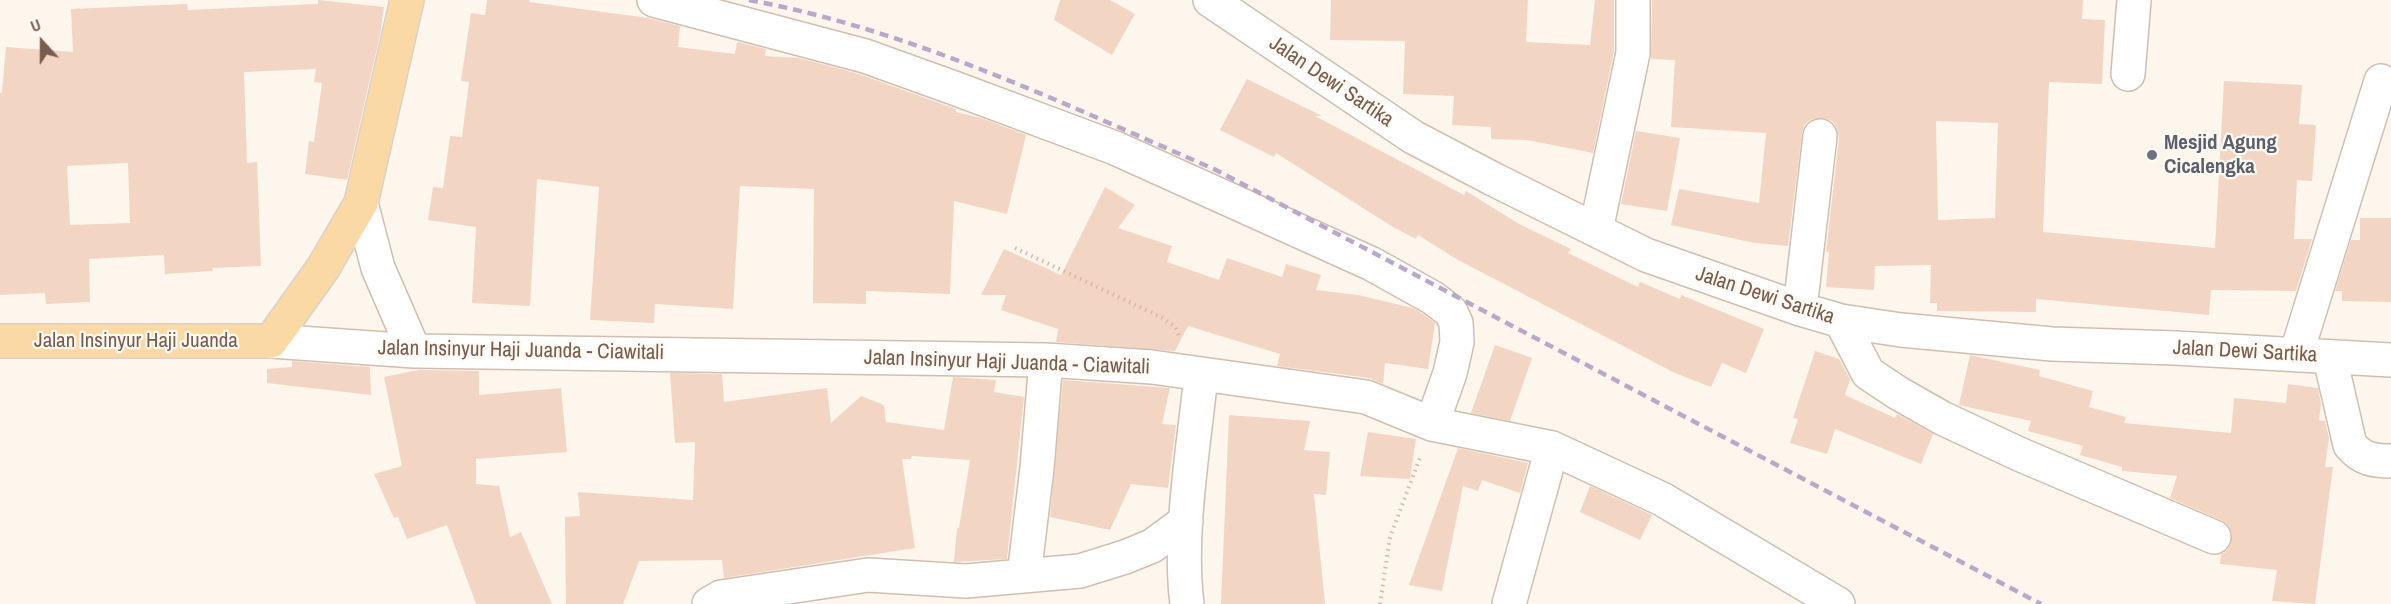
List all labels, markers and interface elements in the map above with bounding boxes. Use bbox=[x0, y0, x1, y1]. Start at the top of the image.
north arrow bbox=[12, 12, 72, 72]
text: U bbox=[27, 13, 44, 37]
street label: Jalan Dewi Sartika bbox=[1264, 31, 1398, 133]
place label: Mesjid Agung Cicalengka bbox=[2164, 130, 2277, 180]
marker: Mesjid Agung Cicalengka bbox=[2145, 148, 2159, 162]
street label: Jalan Dewi Sartika bbox=[1692, 262, 1838, 330]
street label: Jalan Insinyur Haji Juanda bbox=[34, 328, 238, 354]
street label: Jalan Insinyur Haji Juanda - Ciawitali bbox=[378, 336, 664, 366]
street label: Jalan Dewi Sartika bbox=[2172, 336, 2318, 368]
street label: Jalan Insinyur Haji Juanda - Ciawitali bbox=[864, 345, 1150, 381]

